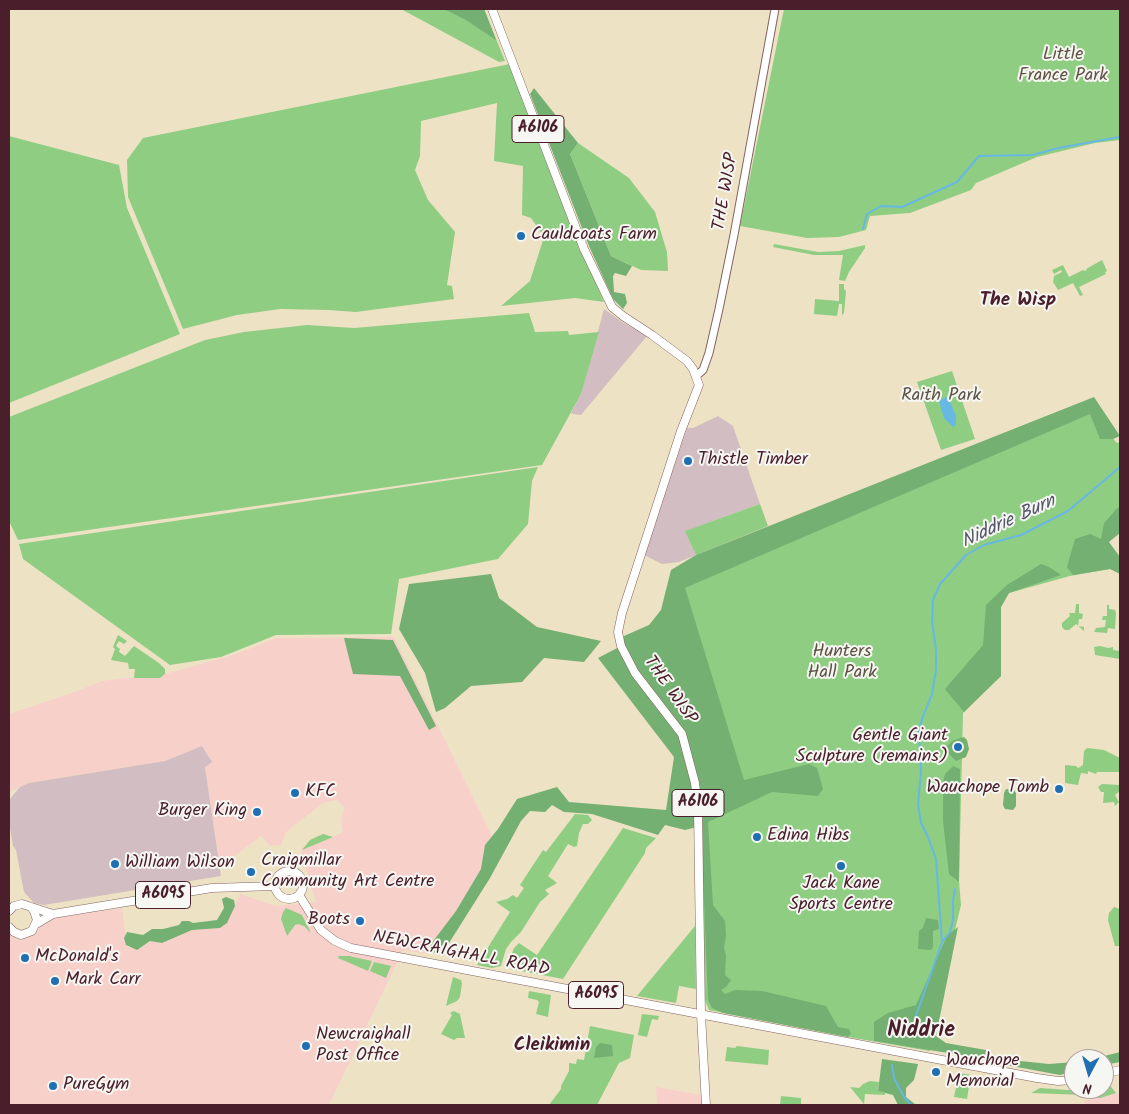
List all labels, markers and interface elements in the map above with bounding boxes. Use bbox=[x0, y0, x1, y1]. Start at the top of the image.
park label: Little France Park bbox=[1018, 45, 1108, 88]
road number: A6106 bbox=[512, 116, 564, 142]
street label: THE WISP bbox=[710, 152, 744, 232]
place label: Cauldcoats Farm bbox=[531, 225, 657, 247]
marker: Cauldcoats Farm bbox=[515, 230, 527, 242]
district label: The Wisp bbox=[980, 291, 1056, 313]
park label: Raith Park bbox=[901, 386, 981, 408]
place label: Thistle Timber bbox=[698, 450, 808, 472]
marker: Thistle Timber bbox=[682, 455, 694, 467]
water label: Niddrie Burn bbox=[958, 491, 1060, 555]
park label: Hunters Hall Park bbox=[807, 642, 877, 684]
street label: THE WISP bbox=[638, 653, 700, 729]
place label: Gentle Giant Sculpture (remains) bbox=[796, 726, 948, 769]
marker: Gentle Giant Sculpture (remains) bbox=[952, 741, 964, 753]
place label: Wauchope Tomb bbox=[927, 778, 1049, 800]
place label: KFC bbox=[305, 782, 336, 804]
marker: Wauchope Tomb bbox=[1053, 783, 1065, 795]
marker: KFC bbox=[289, 787, 301, 799]
road number: A6106 bbox=[672, 790, 724, 816]
place label: Burger King bbox=[158, 801, 247, 823]
marker: Burger King bbox=[251, 806, 263, 818]
place label: Edina Hibs bbox=[767, 826, 850, 848]
marker: Edina Hibs bbox=[751, 831, 763, 843]
place label: Craigmillar Community Art Centre bbox=[261, 851, 434, 894]
place label: William Wilson bbox=[125, 853, 235, 875]
marker: William Wilson bbox=[109, 858, 121, 870]
marker: Jack Kane Sports Centre bbox=[835, 860, 847, 872]
marker: Craigmillar Community Art Centre bbox=[245, 866, 257, 878]
place label: Jack Kane Sports Centre bbox=[789, 874, 893, 916]
road number: A6095 bbox=[136, 882, 190, 908]
place label: Boots bbox=[308, 910, 350, 932]
marker: Boots bbox=[354, 915, 366, 927]
street label: NEWCRAIGHALL ROAD bbox=[371, 927, 551, 983]
place label: McDonald's bbox=[35, 947, 119, 969]
marker: McDonald's bbox=[19, 952, 31, 964]
place label: Mark Carr bbox=[65, 970, 140, 992]
marker: Mark Carr bbox=[49, 975, 61, 987]
road number: A6095 bbox=[568, 982, 624, 1008]
district label: Niddrie bbox=[887, 1019, 955, 1045]
place label: Newcraighall Post Office bbox=[316, 1025, 411, 1068]
district label: Cleikimin bbox=[514, 1036, 590, 1058]
marker: Newcraighall Post Office bbox=[300, 1040, 312, 1052]
north arrow bbox=[1064, 1049, 1114, 1099]
place label: Wauchope Memorial bbox=[946, 1051, 1020, 1094]
marker: Wauchope Memorial bbox=[930, 1066, 942, 1078]
place label: PureGym bbox=[63, 1075, 129, 1097]
text: N bbox=[1082, 1077, 1093, 1099]
marker: PureGym bbox=[47, 1080, 59, 1092]

